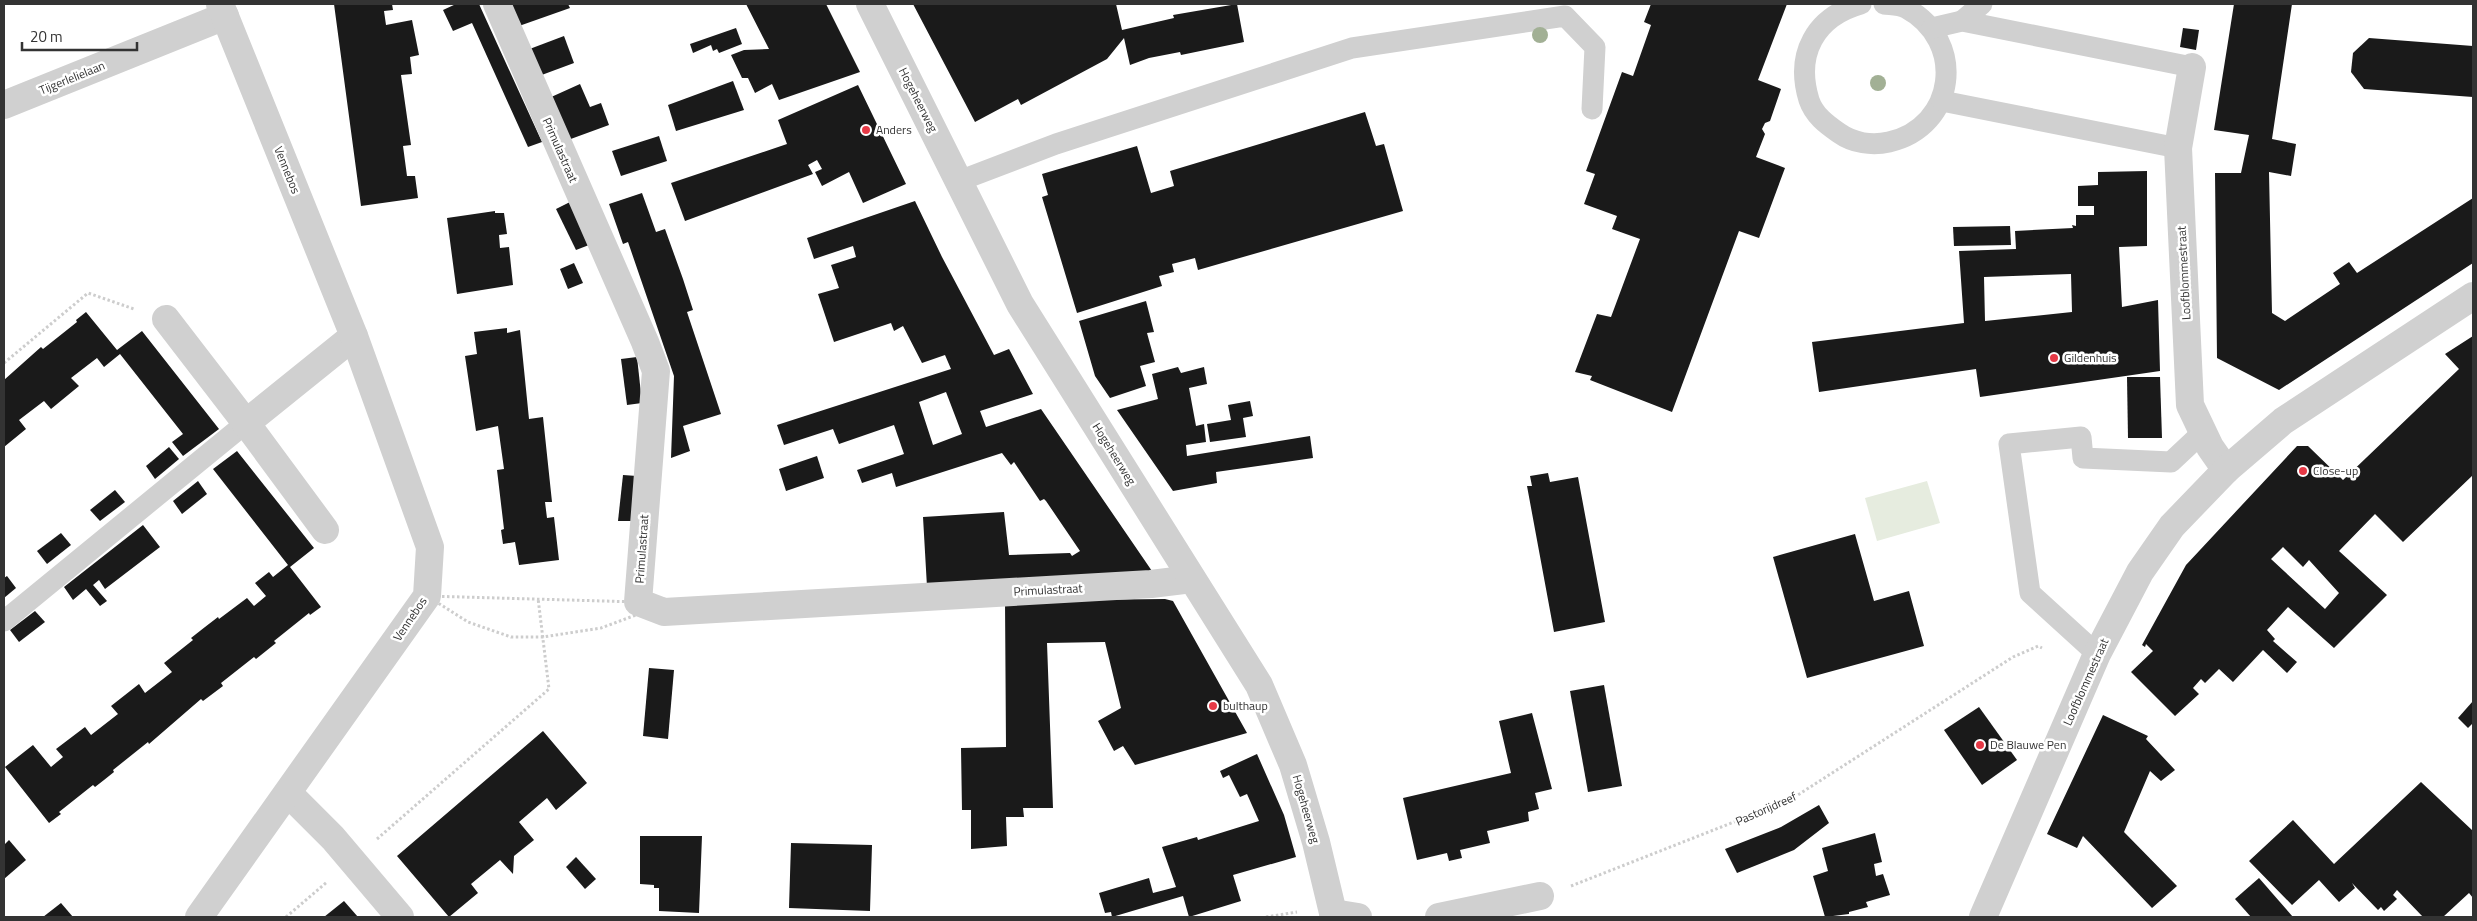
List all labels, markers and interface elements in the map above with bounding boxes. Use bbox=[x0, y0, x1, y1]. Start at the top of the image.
scale bar bbox=[22, 20, 138, 52]
text: 20 m bbox=[30, 25, 63, 48]
street label: Tijgerlelielaan bbox=[36, 56, 108, 99]
street label: Hogeheerweg bbox=[894, 64, 943, 136]
street label: Primulastraat bbox=[538, 114, 584, 186]
place label: Anders bbox=[876, 120, 912, 139]
marker: Anders bbox=[860, 124, 872, 136]
street label: Vennebos bbox=[269, 143, 306, 197]
street label: Loofblommestraat bbox=[2172, 225, 2195, 320]
place label: Gildenhuis bbox=[2064, 348, 2117, 367]
marker: Gildenhuis bbox=[2048, 352, 2060, 364]
street label: Hogeheerweg bbox=[1088, 419, 1141, 489]
place label: Close-up bbox=[2313, 461, 2358, 480]
marker: Close-up bbox=[2297, 465, 2309, 477]
street label: Primulastraat bbox=[630, 513, 653, 584]
street label: Primulastraat bbox=[1013, 578, 1084, 601]
street label: Vennebos bbox=[388, 592, 432, 645]
street label: Loofblommestraat bbox=[2058, 634, 2114, 729]
place label: bulthaup bbox=[1223, 696, 1268, 715]
marker: bulthaup bbox=[1207, 700, 1219, 712]
place label: De Blauwe Pen bbox=[1990, 735, 2066, 754]
marker: De Blauwe Pen bbox=[1974, 739, 1986, 751]
street label: Hogeheerweg bbox=[1288, 772, 1325, 845]
street label: Pastorijdreef bbox=[1732, 787, 1799, 830]

